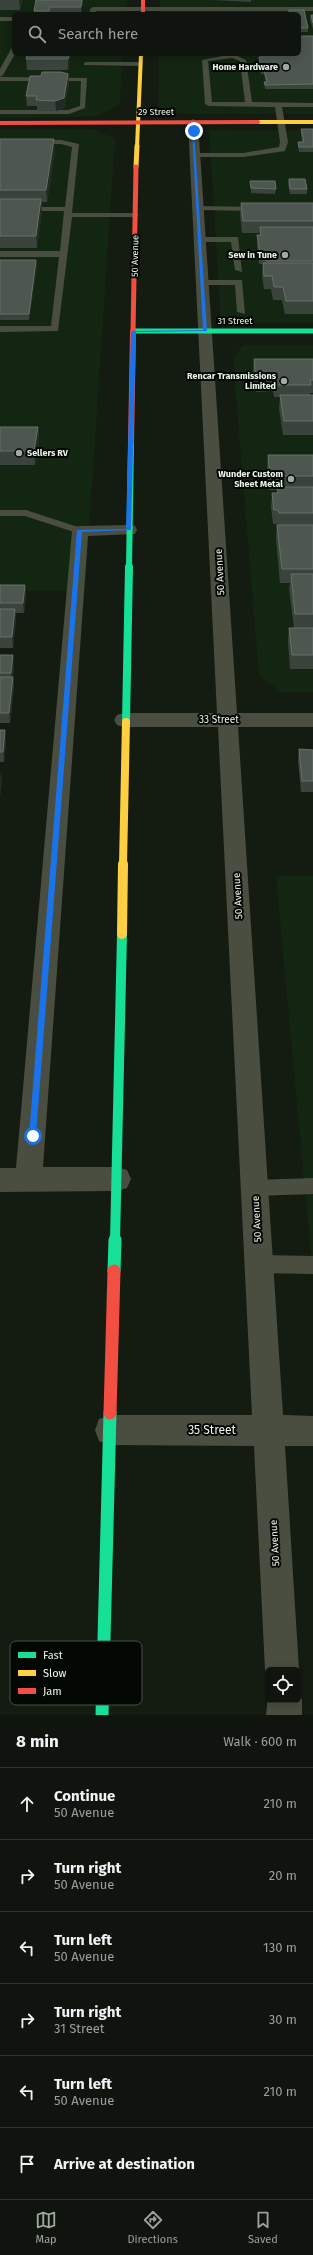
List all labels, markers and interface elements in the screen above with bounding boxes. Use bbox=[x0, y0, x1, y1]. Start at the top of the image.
search box bbox=[12, 12, 301, 56]
icon: search bbox=[26, 23, 48, 45]
text: Search here bbox=[58, 25, 138, 43]
place label: Home Hardware bbox=[213, 62, 278, 72]
marker: Home Hardware bbox=[281, 62, 291, 72]
street label: 29 Street bbox=[138, 107, 175, 117]
route end bbox=[185, 122, 203, 140]
street label: 50 Avenue bbox=[130, 235, 140, 277]
place label: Sew in Tune bbox=[228, 250, 277, 260]
marker: Sew in Tune bbox=[280, 250, 290, 260]
street label: 31 Street bbox=[218, 316, 253, 326]
place label: Rencar Transmissions Limited bbox=[187, 371, 277, 391]
marker: Rencar Transmissions Limited bbox=[279, 376, 289, 386]
marker: Sellers RV bbox=[14, 448, 24, 458]
place label: Sellers RV bbox=[27, 448, 69, 458]
place label: Wunder Custom Sheet Metal bbox=[218, 469, 283, 489]
marker: Wunder Custom Sheet Metal bbox=[286, 474, 296, 484]
street label: 50 Avenue bbox=[213, 548, 227, 596]
street label: 33 Street bbox=[199, 714, 239, 726]
street label: 50 Avenue bbox=[231, 872, 245, 920]
route start bbox=[24, 1127, 42, 1145]
street label: 50 Avenue bbox=[250, 1195, 264, 1243]
street label: 35 Street bbox=[188, 1423, 237, 1437]
street label: 50 Avenue bbox=[268, 1519, 282, 1567]
legend bbox=[10, 1641, 142, 1705]
text: Fast bbox=[43, 1649, 63, 1662]
text: Slow bbox=[43, 1667, 67, 1680]
map controls bbox=[265, 1667, 301, 1703]
button: locate bbox=[265, 1667, 301, 1703]
text: Jam bbox=[43, 1685, 62, 1698]
text: 8 min bbox=[16, 1731, 59, 1752]
text: Walk · 600 m bbox=[223, 1734, 297, 1749]
text: Continue bbox=[54, 1787, 115, 1805]
icon: ahead bbox=[16, 1793, 38, 1815]
text: 210 m bbox=[263, 1796, 297, 1811]
text: 50 Avenue bbox=[54, 1805, 114, 1820]
text: Turn right bbox=[54, 1859, 121, 1877]
icon: right bbox=[16, 1865, 38, 1887]
text: 20 m bbox=[269, 1868, 297, 1883]
text: 50 Avenue bbox=[54, 1877, 114, 1892]
text: Turn left bbox=[54, 1931, 112, 1949]
icon: left bbox=[16, 1937, 38, 1959]
text: 130 m bbox=[263, 1940, 297, 1955]
text: 50 Avenue bbox=[54, 1949, 114, 1964]
text: Turn right bbox=[54, 2003, 121, 2021]
icon: right bbox=[16, 2009, 38, 2031]
text: 30 m bbox=[269, 2012, 297, 2027]
text: 31 Street bbox=[54, 2021, 105, 2036]
text: Turn left bbox=[54, 2075, 112, 2093]
icon: left bbox=[16, 2081, 38, 2103]
text: 210 m bbox=[263, 2084, 297, 2099]
text: 50 Avenue bbox=[54, 2093, 114, 2108]
icon: arrive bbox=[16, 2153, 38, 2175]
text: Arrive at destination bbox=[54, 2155, 195, 2173]
tab: Map bbox=[35, 2209, 57, 2246]
tab: Directions bbox=[127, 2209, 178, 2246]
tab: Saved bbox=[248, 2209, 278, 2246]

